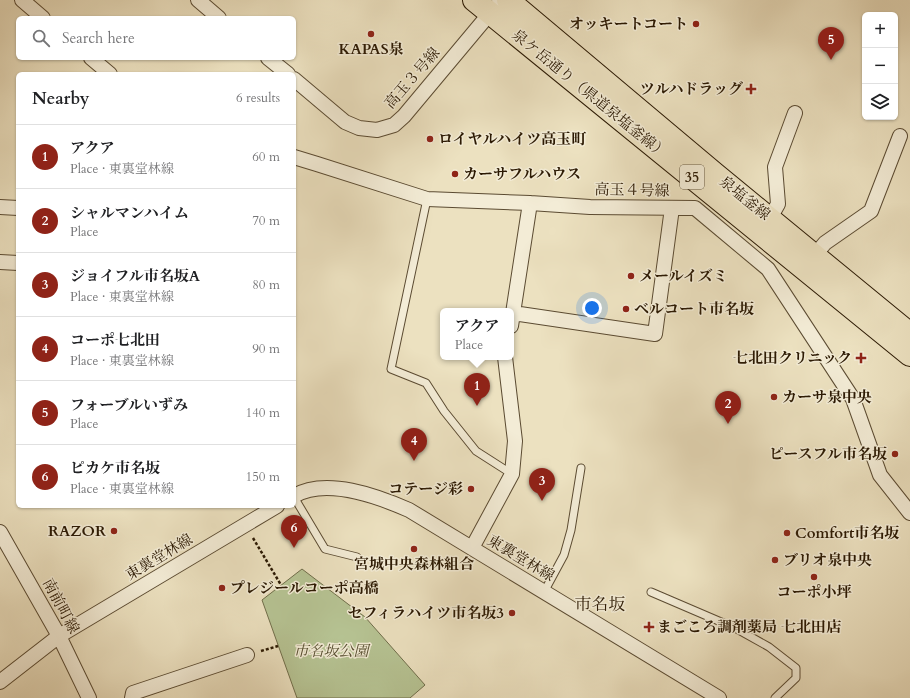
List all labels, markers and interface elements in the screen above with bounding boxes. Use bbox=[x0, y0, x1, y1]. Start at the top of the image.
map controls bbox=[862, 12, 898, 120]
button: + bbox=[862, 12, 898, 48]
place label: オッキートコート bbox=[569, 14, 688, 34]
search box bbox=[16, 16, 296, 60]
marker: オッキートコート bbox=[691, 19, 701, 29]
street label: 泉ケ岳通り（県道泉塩釜線） bbox=[508, 25, 672, 163]
icon: search bbox=[30, 27, 52, 49]
pin: 5 bbox=[818, 27, 844, 60]
text: Search here bbox=[62, 28, 135, 48]
marker: KAPAS泉 bbox=[366, 29, 376, 39]
place label: KAPAS泉 bbox=[338, 39, 404, 59]
street label: 高玉３号線 bbox=[380, 43, 444, 113]
button: − bbox=[862, 48, 898, 84]
place label: ツルハドラッグ bbox=[640, 79, 743, 99]
marker: ツルハドラッグ bbox=[746, 84, 756, 94]
button: layers bbox=[862, 84, 898, 120]
text: Nearby bbox=[32, 87, 89, 110]
text: 6 results bbox=[236, 89, 280, 107]
place label: ロイヤルハイツ高玉町 bbox=[438, 129, 586, 149]
marker: ロイヤルハイツ高玉町 bbox=[425, 134, 435, 144]
text: アクア bbox=[70, 138, 115, 158]
text: 1 bbox=[42, 148, 48, 166]
text: 60 m bbox=[252, 148, 280, 166]
text: Place · 東裏堂林線 bbox=[70, 160, 174, 178]
place label: カーサフルハウス bbox=[463, 164, 581, 184]
road number: 35 bbox=[680, 165, 704, 189]
marker: カーサフルハウス bbox=[450, 169, 460, 179]
street label: 泉塩釜線 bbox=[715, 171, 775, 225]
street label: 高玉４号線 bbox=[594, 179, 670, 201]
text: シャルマンハイム bbox=[70, 203, 189, 223]
text: 2 bbox=[42, 212, 48, 230]
text: 70 m bbox=[252, 212, 280, 230]
text: Place bbox=[70, 223, 98, 241]
text: ジョイフル市名坂A bbox=[70, 266, 200, 286]
place label: メールイズミ bbox=[639, 266, 728, 286]
marker: メールイズミ bbox=[626, 271, 636, 281]
text: 3 bbox=[42, 276, 48, 294]
text: 80 m bbox=[252, 276, 280, 294]
text: Place · 東裏堂林線 bbox=[70, 288, 174, 306]
your location bbox=[582, 298, 602, 318]
place label: ベルコート市名坂 bbox=[634, 299, 754, 319]
marker: ベルコート市名坂 bbox=[621, 304, 631, 314]
popup bbox=[440, 308, 514, 360]
text: アクア bbox=[455, 316, 499, 336]
text: コーポ七北田 bbox=[70, 330, 160, 350]
text: Place bbox=[455, 336, 483, 354]
text: 4 bbox=[42, 340, 48, 358]
text: 90 m bbox=[252, 340, 280, 358]
place label: 七北田クリニック bbox=[733, 348, 852, 368]
text: Place · 東裏堂林線 bbox=[70, 352, 174, 370]
marker: 七北田クリニック bbox=[855, 352, 867, 364]
pin: 1 bbox=[464, 373, 490, 406]
place label: カーサ泉中央 bbox=[782, 387, 872, 407]
pin: 2 bbox=[715, 391, 741, 424]
marker: カーサ泉中央 bbox=[769, 392, 779, 402]
text: フォーブルいずみ bbox=[70, 395, 188, 415]
text: 5 bbox=[42, 404, 48, 422]
text: 140 m bbox=[246, 404, 280, 422]
text: Place bbox=[70, 415, 98, 433]
pin: 4 bbox=[401, 428, 427, 461]
place label: ピースフル市名坂 bbox=[769, 444, 887, 464]
marker: ピースフル市名坂 bbox=[890, 449, 900, 459]
text: ピカケ市名坂 bbox=[70, 458, 160, 478]
text: 6 bbox=[42, 468, 48, 486]
text: 150 m bbox=[246, 468, 280, 486]
pin: 3 bbox=[529, 468, 555, 501]
place label: コテージ彩 bbox=[388, 479, 463, 499]
text: Place · 東裏堂林線 bbox=[70, 480, 174, 498]
marker: コテージ彩 bbox=[466, 484, 476, 494]
pin: 6 bbox=[281, 515, 307, 548]
place label: RAZOR bbox=[48, 521, 106, 541]
place label: Comfort市名坂 bbox=[795, 523, 899, 543]
marker: RAZOR bbox=[109, 526, 119, 536]
marker: Comfort市名坂 bbox=[782, 528, 792, 538]
street label: 東裏堂林線 bbox=[122, 529, 196, 585]
street label: 東裏堂林線 bbox=[484, 530, 558, 586]
marker: 宮城中央森林組合 bbox=[409, 544, 419, 554]
place label: ブリオ泉中央 bbox=[783, 550, 872, 570]
place label: 宮城中央森林組合 bbox=[354, 554, 474, 574]
marker: ブリオ泉中央 bbox=[770, 555, 780, 565]
marker: コーポ小坪 bbox=[809, 572, 819, 582]
street label: 南前町線 bbox=[38, 575, 84, 637]
place label: プレジールコーポ高橋 bbox=[230, 578, 379, 598]
place label: コーポ小坪 bbox=[776, 582, 852, 602]
marker: プレジールコーポ高橋 bbox=[217, 583, 227, 593]
district label: 市名坂 bbox=[575, 593, 626, 616]
place label: セフィラハイツ市名坂3 bbox=[348, 603, 504, 623]
marker: セフィラハイツ市名坂3 bbox=[507, 608, 517, 618]
place label: まごころ調剤薬局 七北田店 bbox=[657, 617, 841, 637]
marker: まごころ調剤薬局 七北田店 bbox=[644, 622, 654, 632]
park label: 市名坂公園 bbox=[293, 641, 371, 661]

